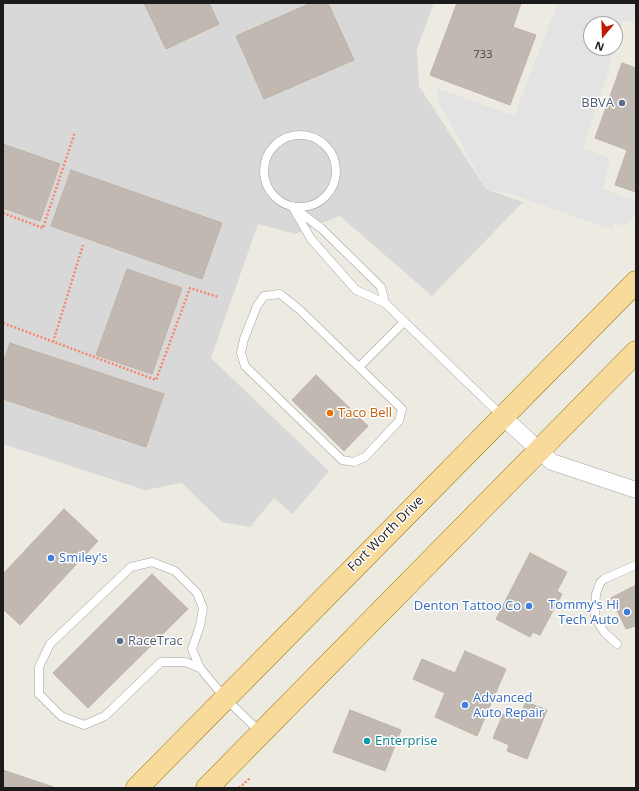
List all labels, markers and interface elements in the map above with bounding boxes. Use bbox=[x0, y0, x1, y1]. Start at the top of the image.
north arrow bbox=[583, 16, 623, 56]
text: N bbox=[593, 38, 606, 55]
house number: 733 bbox=[474, 48, 492, 62]
place label: BBVA bbox=[581, 95, 614, 111]
marker: BBVA bbox=[617, 98, 627, 108]
place label: Taco Bell bbox=[338, 405, 392, 421]
marker: Taco Bell bbox=[325, 408, 335, 418]
street label: Fort Worth Drive bbox=[345, 493, 427, 575]
place label: Smiley's bbox=[59, 550, 108, 566]
marker: Smiley's bbox=[46, 553, 56, 563]
place label: Tommy's Hi Tech Auto bbox=[548, 597, 619, 628]
place label: Denton Tattoo Co bbox=[414, 598, 521, 614]
marker: Denton Tattoo Co bbox=[524, 601, 534, 611]
marker: Tommy's Hi Tech Auto bbox=[622, 607, 632, 617]
place label: RaceTrac bbox=[128, 633, 183, 649]
marker: RaceTrac bbox=[115, 636, 125, 646]
place label: Advanced Auto Repair bbox=[473, 690, 544, 721]
marker: Advanced Auto Repair bbox=[460, 700, 470, 710]
place label: Enterprise bbox=[375, 733, 437, 749]
marker: Enterprise bbox=[362, 736, 372, 746]

